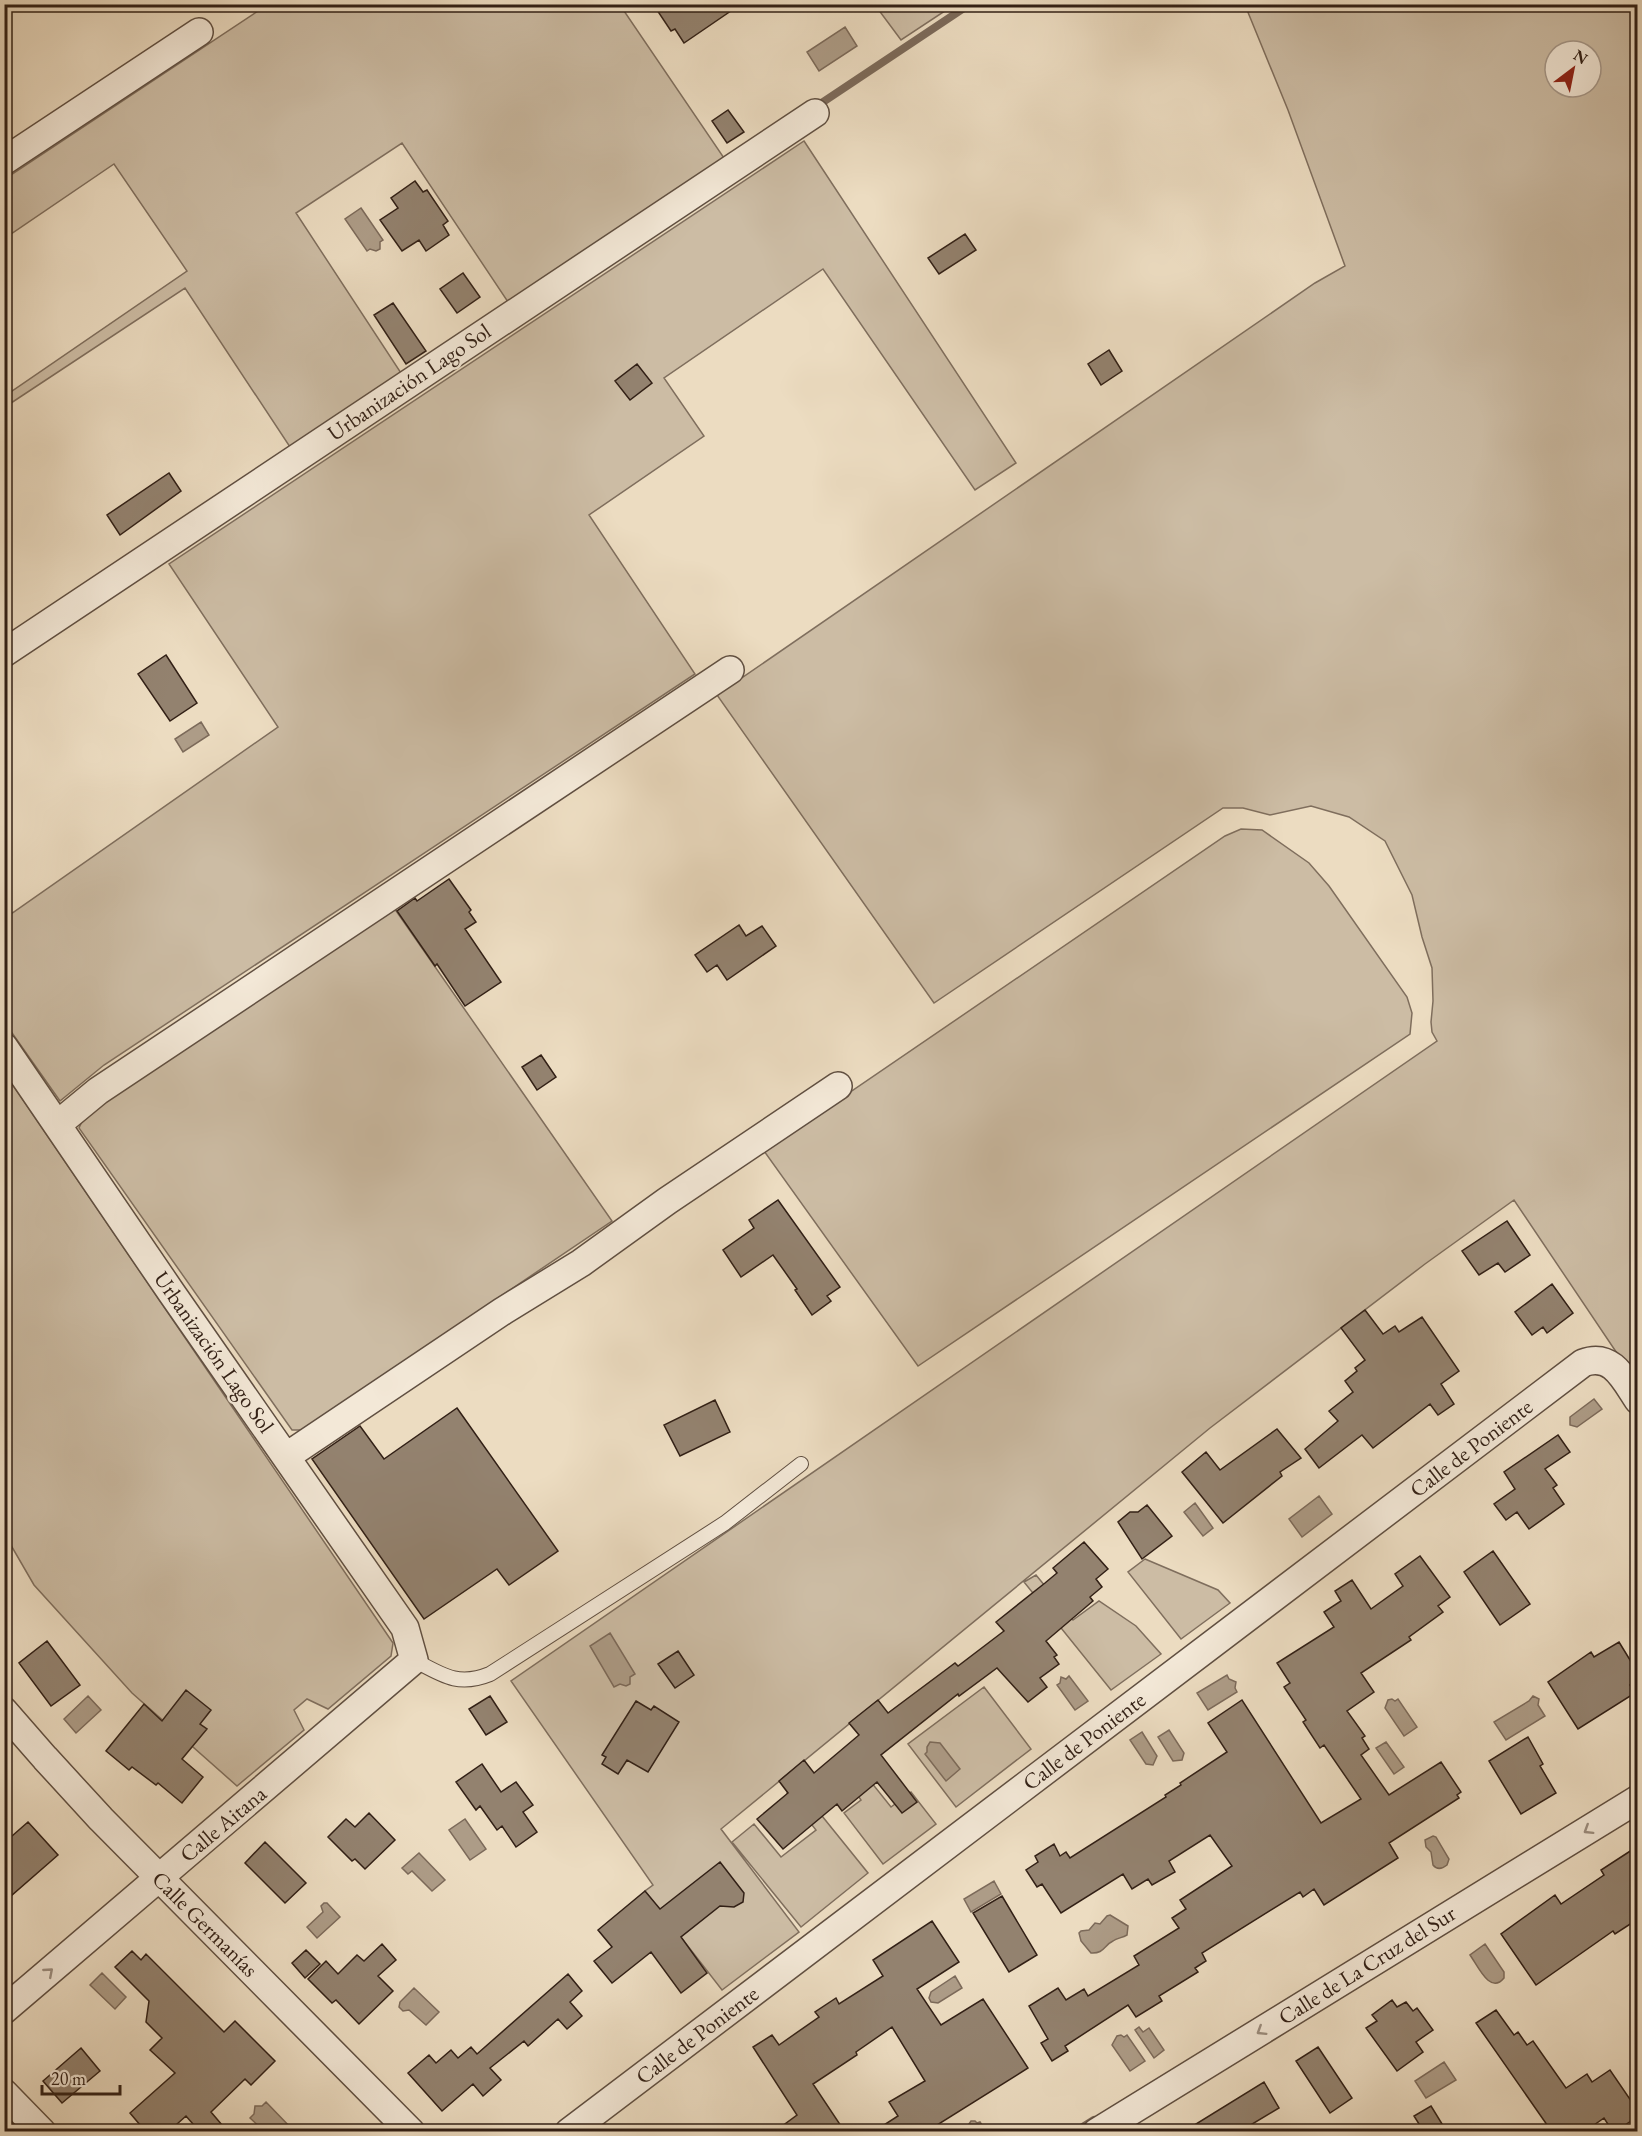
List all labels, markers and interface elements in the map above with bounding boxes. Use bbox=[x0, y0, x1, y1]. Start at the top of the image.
north arrow bbox=[1543, 39, 1603, 99]
text: N bbox=[1570, 44, 1592, 69]
street label: Urbanización Lago Sol bbox=[322, 317, 496, 447]
street label: Urbanización Lago Sol bbox=[147, 1265, 281, 1439]
street label: Calle de Poniente bbox=[1404, 1392, 1539, 1504]
street label: Calle de Poniente bbox=[1017, 1685, 1152, 1797]
street label: Calle Aitana bbox=[174, 1779, 273, 1869]
one-way arrow bbox=[1584, 1822, 1594, 1834]
street label: Calle Germanías bbox=[146, 1865, 264, 1983]
street label: Calle de La Cruz del Sur bbox=[1273, 1898, 1462, 2031]
one-way arrow bbox=[42, 1968, 53, 1979]
street label: Calle de Poniente bbox=[630, 1979, 765, 2091]
one-way arrow bbox=[1256, 2023, 1267, 2034]
scale bar bbox=[42, 2058, 120, 2096]
text: 20 m bbox=[51, 2067, 86, 2090]

